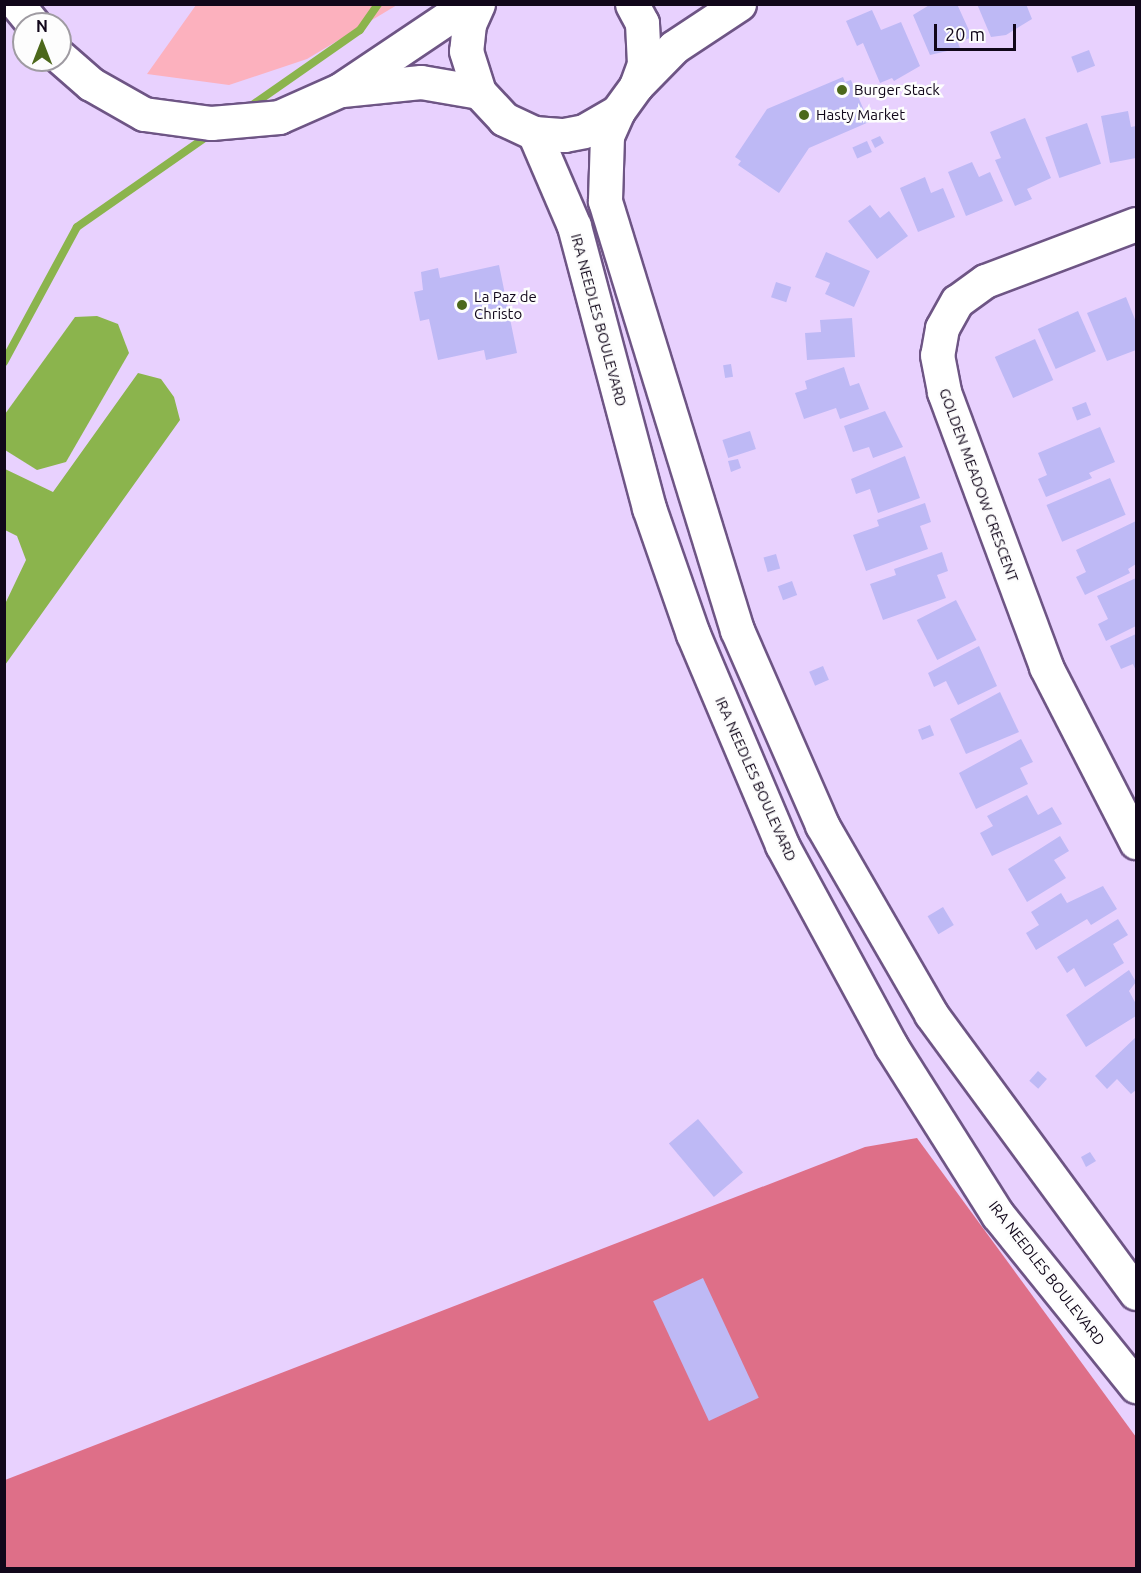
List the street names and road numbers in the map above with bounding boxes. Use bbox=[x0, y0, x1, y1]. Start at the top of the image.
street label: IRA NEEDLES BOULEVARD bbox=[567, 232, 631, 408]
street label: GOLDEN MEADOW CRESCENT bbox=[936, 386, 1022, 584]
street label: IRA NEEDLES BOULEVARD bbox=[712, 694, 800, 864]
street label: IRA NEEDLES BOULEVARD bbox=[985, 1197, 1109, 1349]

